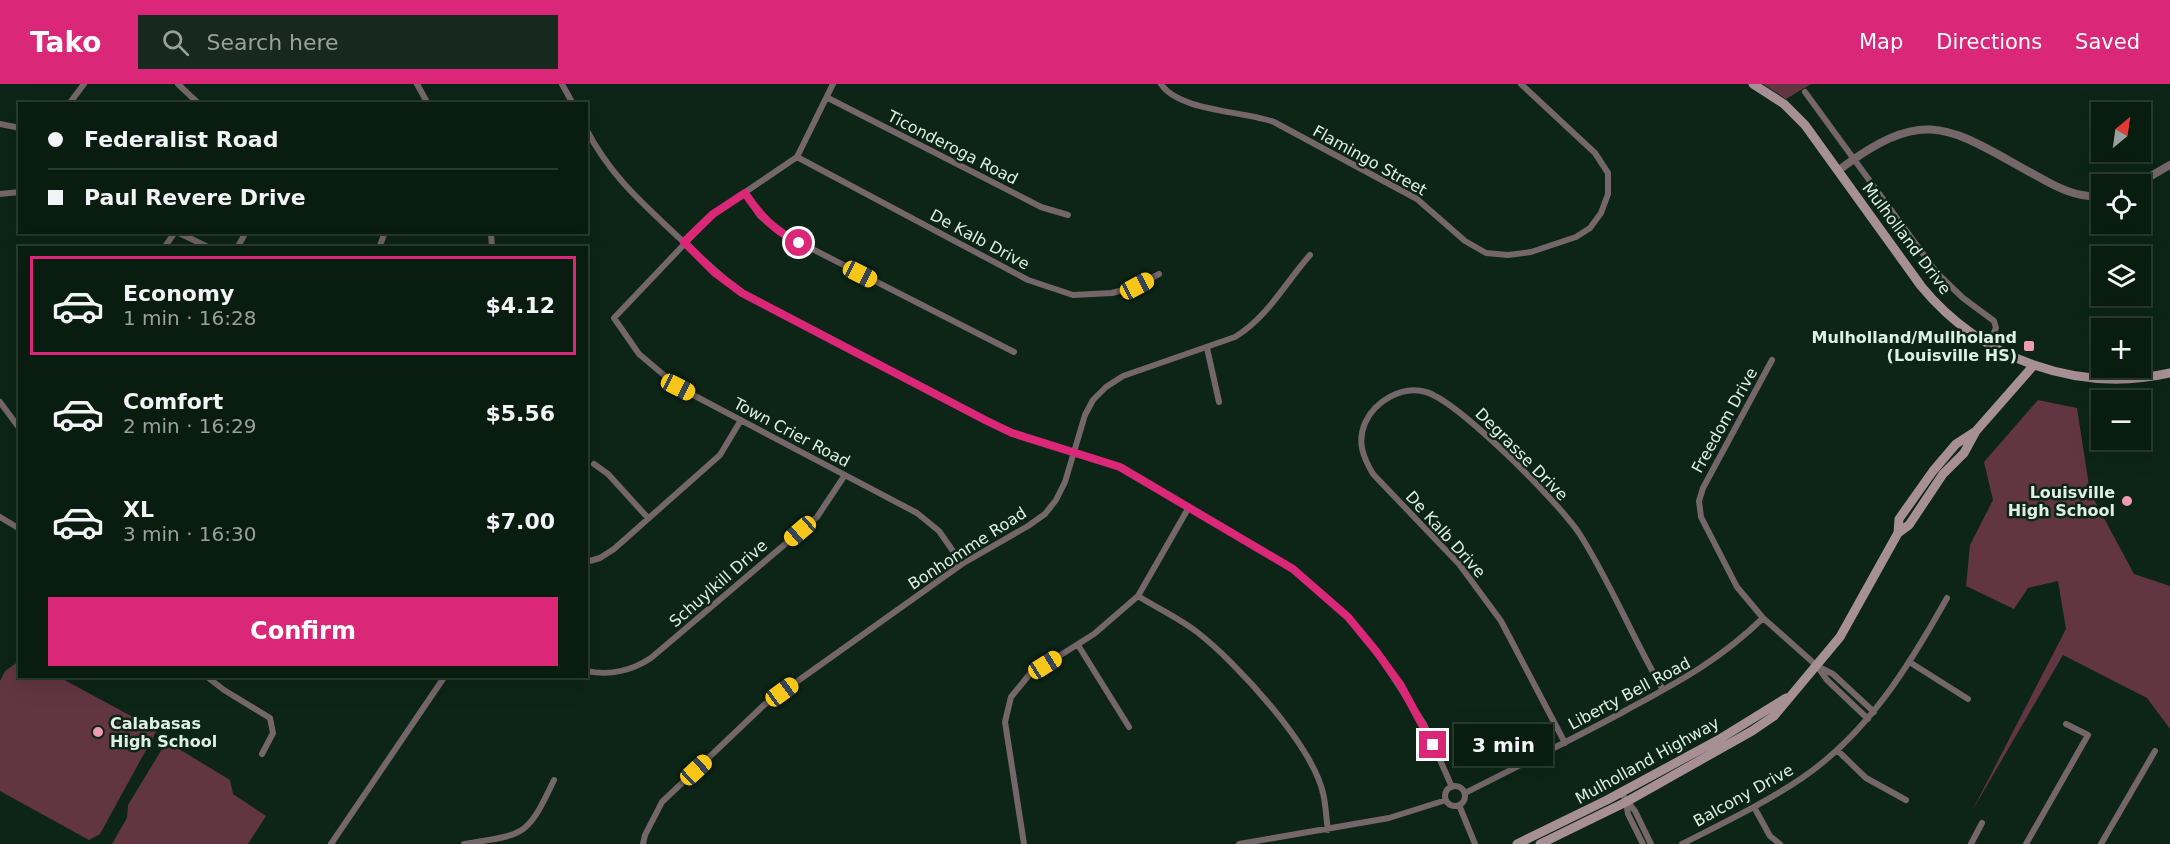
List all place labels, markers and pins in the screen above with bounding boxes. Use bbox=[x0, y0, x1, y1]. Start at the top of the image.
place label: Mulholland/Mullholand (Louisville HS) bbox=[1812, 328, 2017, 365]
marker: Mulholland/Mullholand (Louisville HS) bbox=[2022, 339, 2036, 353]
place label: Louisville High School bbox=[2008, 483, 2115, 520]
marker: Louisville High School bbox=[2120, 494, 2134, 508]
place label: Calabasas High School bbox=[110, 714, 217, 751]
marker: Calabasas High School bbox=[91, 725, 105, 739]

